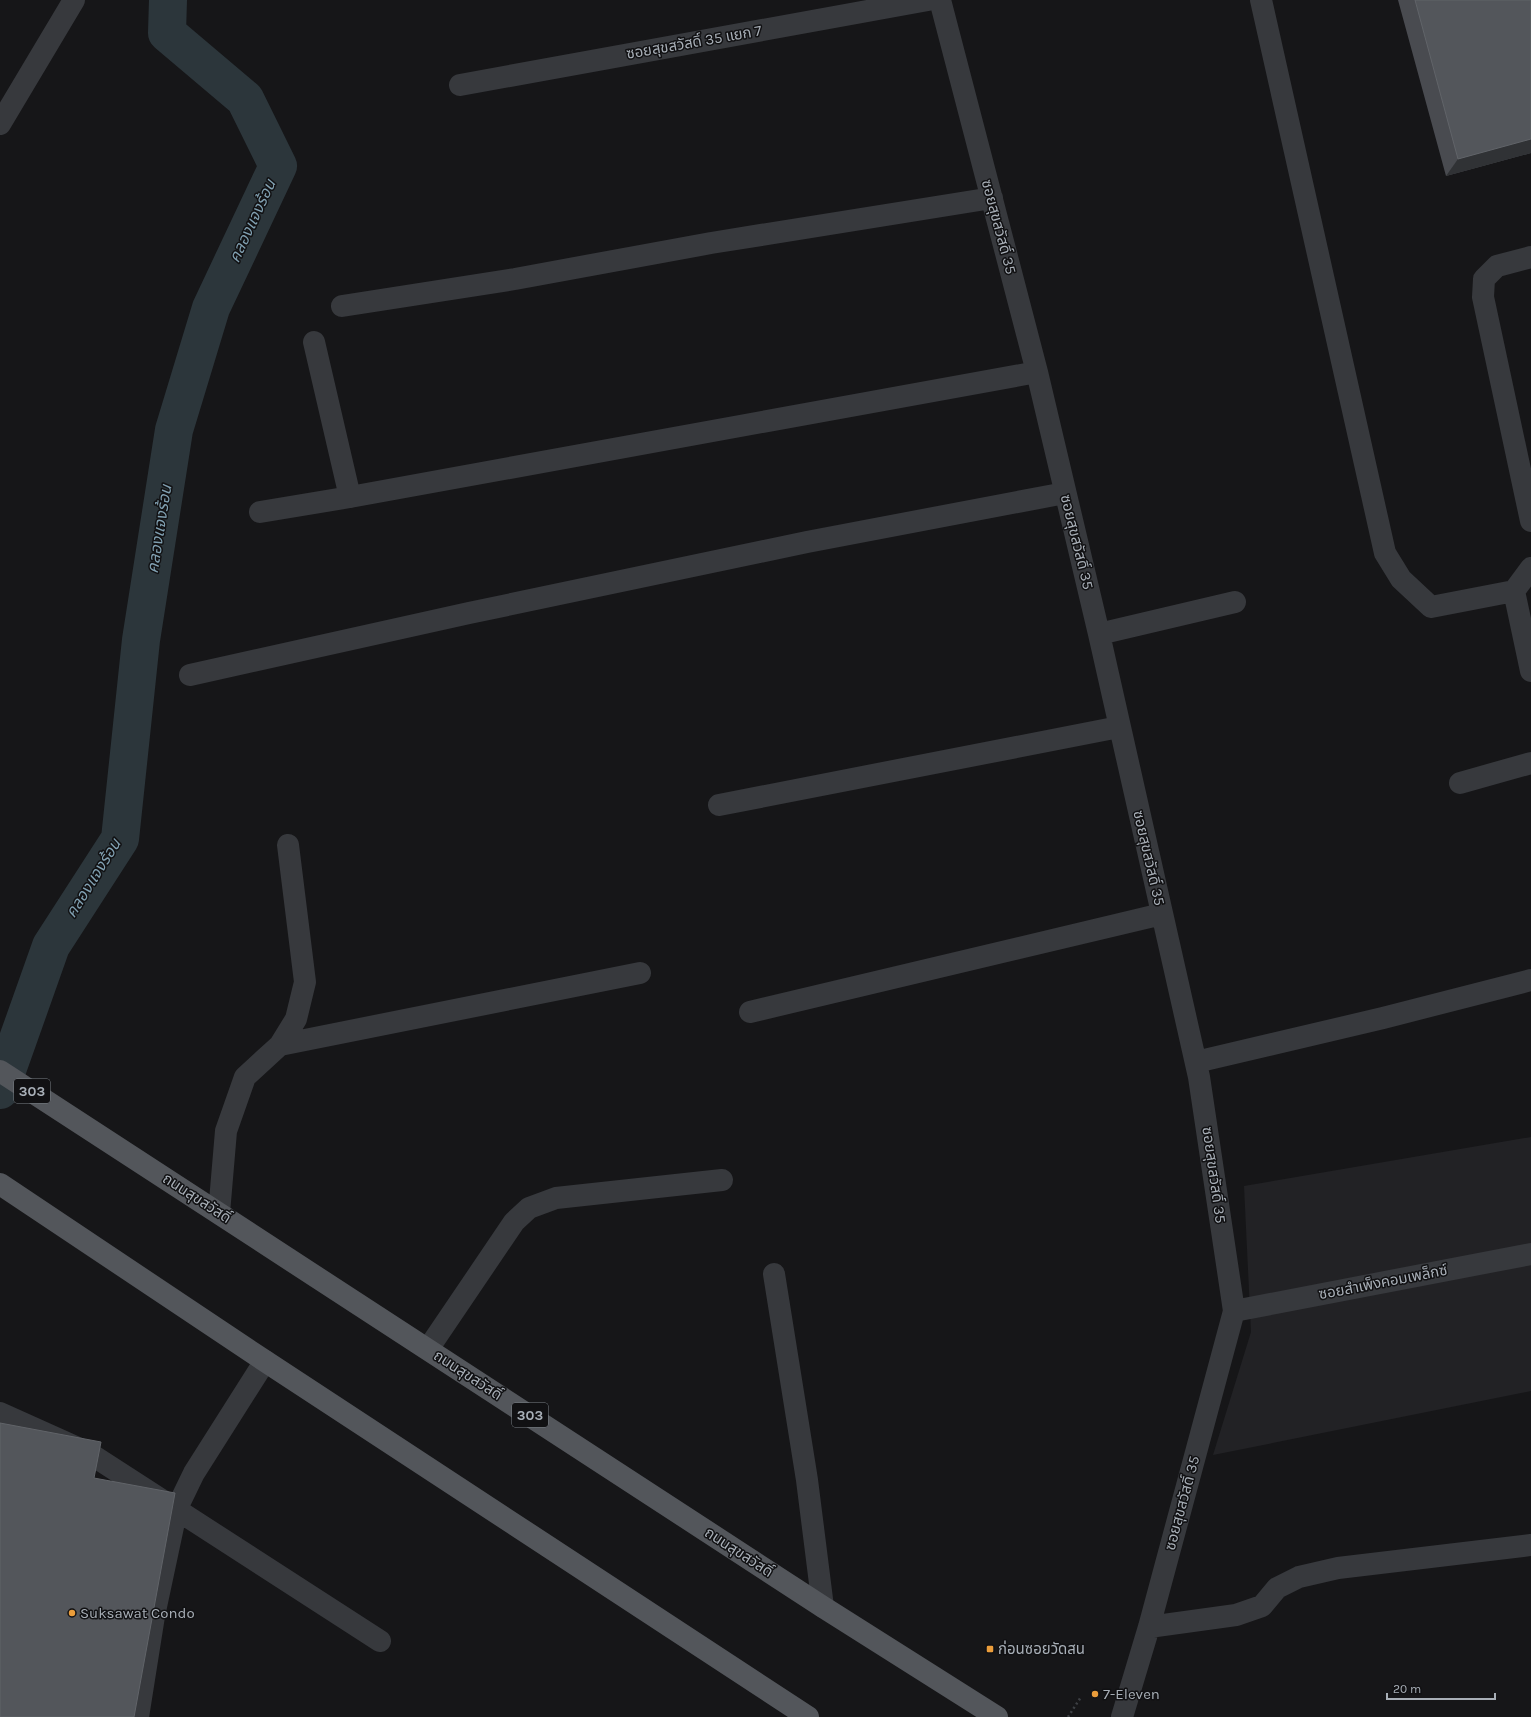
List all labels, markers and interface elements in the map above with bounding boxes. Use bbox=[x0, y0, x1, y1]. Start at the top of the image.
street label: ซอยสุขสวัสดิ์ 35 แยก 7 bbox=[625, 21, 763, 63]
water label: คลองแจงร้อน bbox=[225, 175, 280, 265]
street label: ซอยสุขสวัสดิ์ 35 bbox=[978, 178, 1020, 276]
water label: คลองแจงร้อน bbox=[143, 482, 176, 575]
street label: ซอยสุขสวัสดิ์ 35 bbox=[1056, 493, 1098, 591]
street label: ซอยสุขสวัสดิ์ 35 bbox=[1129, 809, 1169, 907]
water label: คลองแจงร้อน bbox=[61, 834, 125, 921]
road number: 303 bbox=[14, 1079, 50, 1103]
street label: ซอยสุขสวัสดิ์ 35 bbox=[1198, 1126, 1230, 1224]
street label: ถนนสุขสวัสดิ์ bbox=[159, 1169, 235, 1227]
street label: ซอยสำเพ็งคอมเพล็กซ์ bbox=[1317, 1261, 1449, 1303]
street label: ถนนสุขสวัสดิ์ bbox=[430, 1346, 506, 1404]
road number: 303 bbox=[512, 1403, 548, 1427]
street label: ซอยสุขสวัสดิ์ 35 bbox=[1161, 1454, 1203, 1552]
street label: ถนนสุขสวัสดิ์ bbox=[701, 1523, 777, 1581]
place label: Suksawat Condo bbox=[80, 1604, 195, 1622]
marker: Suksawat Condo bbox=[67, 1608, 77, 1618]
place label: ก่อนซอยวัดสน bbox=[998, 1640, 1085, 1658]
marker: ก่อนซอยวัดสน bbox=[985, 1644, 995, 1654]
scale bar bbox=[1387, 1675, 1495, 1701]
text: 20 m bbox=[1393, 1682, 1421, 1696]
place label: 7-Eleven bbox=[1103, 1685, 1160, 1703]
marker: 7-Eleven bbox=[1090, 1689, 1100, 1699]

